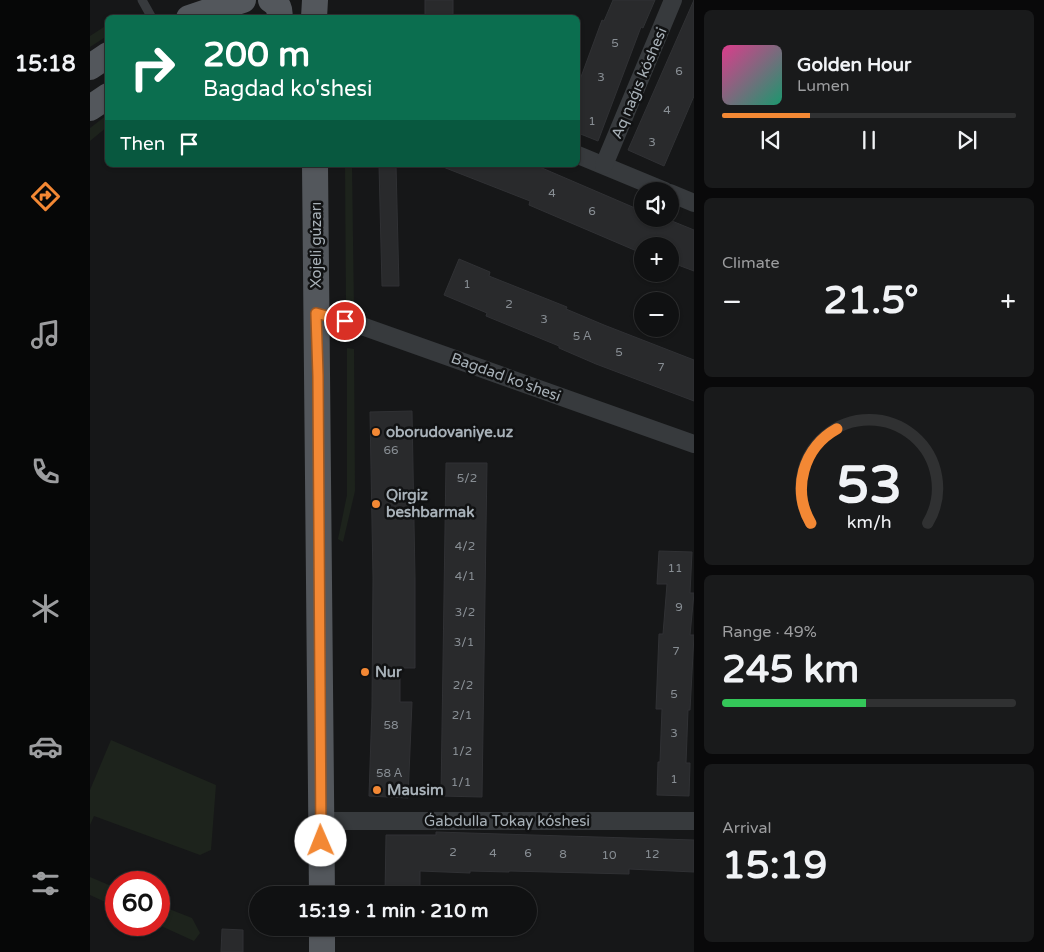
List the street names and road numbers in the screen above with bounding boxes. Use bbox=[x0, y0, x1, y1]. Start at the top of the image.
street label: Aq naǵıs kóshesi bbox=[607, 25, 671, 141]
street label: Xojeli gúzarı bbox=[307, 202, 325, 288]
street label: Bagdad ko'shesi bbox=[449, 349, 563, 405]
street label: Ǵabdulla Tokay kóshesi bbox=[424, 812, 590, 830]

